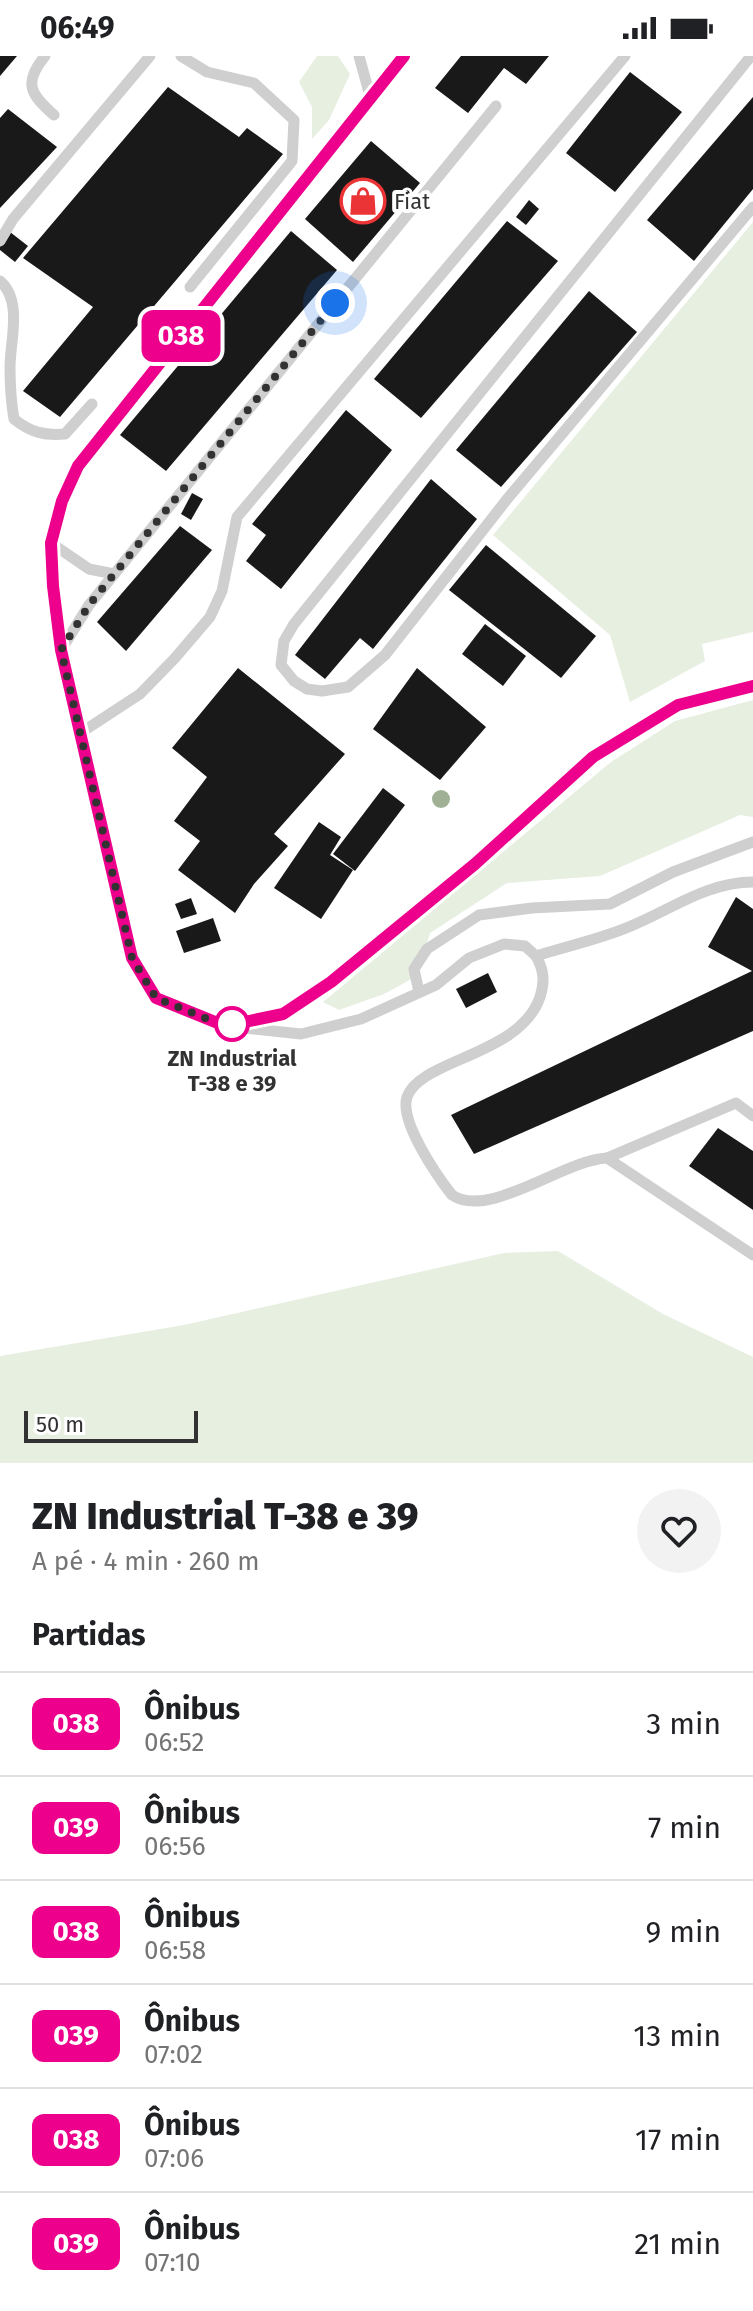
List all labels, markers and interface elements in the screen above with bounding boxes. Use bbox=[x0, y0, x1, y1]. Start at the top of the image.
text: 06:49 bbox=[40, 10, 115, 46]
shop icon: Fiat bbox=[339, 177, 387, 225]
place label: Fiat bbox=[394, 188, 430, 215]
your location bbox=[315, 283, 355, 323]
line badge: 038 bbox=[135, 310, 227, 362]
text: 038 bbox=[158, 319, 204, 352]
marker: ZN Industrial T-38 e 39 bbox=[215, 1007, 249, 1041]
place label: ZN Industrial T-38 e 39 bbox=[167, 1045, 297, 1097]
scale bar bbox=[24, 1407, 198, 1443]
text: 50 m bbox=[36, 1411, 84, 1438]
button: heart bbox=[637, 1489, 721, 1573]
text: ZN Industrial T-38 e 39 bbox=[32, 1493, 418, 1539]
text: A pé · 4 min · 260 m bbox=[32, 1546, 259, 1577]
text: Partidas bbox=[32, 1617, 146, 1653]
text: Ônibus bbox=[144, 1691, 240, 1727]
text: 3 min bbox=[646, 1706, 721, 1742]
text: 038 bbox=[53, 1707, 99, 1740]
text: 06:52 bbox=[144, 1727, 204, 1758]
text: Ônibus bbox=[144, 1795, 240, 1831]
text: 7 min bbox=[648, 1810, 721, 1846]
text: 039 bbox=[53, 1811, 99, 1844]
text: 06:56 bbox=[144, 1831, 206, 1862]
text: Ônibus bbox=[144, 1899, 240, 1935]
text: 9 min bbox=[646, 1914, 721, 1950]
text: 038 bbox=[53, 1915, 99, 1948]
text: 06:58 bbox=[144, 1935, 206, 1966]
text: Ônibus bbox=[144, 2003, 240, 2039]
text: 13 min bbox=[633, 2018, 721, 2054]
text: 039 bbox=[53, 2019, 99, 2052]
text: 07:02 bbox=[144, 2039, 203, 2070]
text: Ônibus bbox=[144, 2107, 240, 2143]
text: 17 min bbox=[635, 2122, 721, 2158]
text: 038 bbox=[53, 2123, 99, 2156]
text: 07:06 bbox=[144, 2143, 204, 2174]
text: Ônibus bbox=[144, 2211, 240, 2247]
text: 21 min bbox=[634, 2226, 721, 2262]
text: 039 bbox=[53, 2227, 99, 2260]
text: 07:10 bbox=[144, 2247, 201, 2278]

